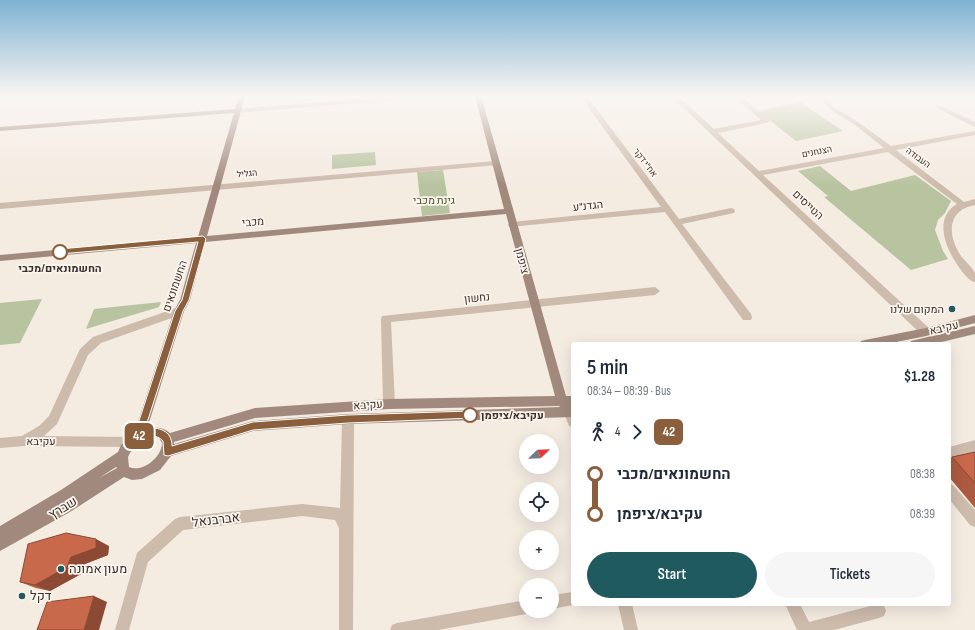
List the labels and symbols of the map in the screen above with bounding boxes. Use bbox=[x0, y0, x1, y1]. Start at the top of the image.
street label: הצנחנים bbox=[801, 144, 833, 160]
street label: העבודה bbox=[903, 145, 933, 171]
street label: אח''י דקר bbox=[631, 147, 659, 180]
street label: הגליל bbox=[236, 168, 258, 180]
street label: הטייסים bbox=[790, 188, 826, 222]
park label: גינת מכבי bbox=[413, 194, 455, 207]
street label: הגדנ''ע bbox=[572, 198, 604, 214]
street label: מכבי bbox=[241, 215, 265, 229]
marker: החשמונאים/מכבי bbox=[52, 244, 68, 260]
street label: ציפמן bbox=[512, 247, 532, 275]
street label: החשמונאים bbox=[160, 259, 190, 313]
place label: החשמונאים/מכבי bbox=[18, 262, 102, 275]
street label: נחשון bbox=[463, 290, 491, 306]
place label: המקום שלנו bbox=[890, 303, 944, 316]
marker: המקום שלנו bbox=[947, 304, 957, 314]
street label: עקיבא bbox=[928, 318, 960, 338]
street label: עקיבא bbox=[353, 397, 383, 413]
marker: עקיבא/ציפמן bbox=[462, 407, 478, 423]
place label: עקיבא/ציפמן bbox=[481, 409, 544, 422]
line badge: 42 bbox=[121, 423, 157, 449]
north arrow bbox=[519, 434, 559, 474]
street label: עקיבא bbox=[26, 435, 56, 448]
street label: שברץ bbox=[46, 493, 80, 523]
street label: אברבנאל bbox=[191, 509, 241, 531]
place label: מעון אמונה bbox=[69, 561, 127, 577]
marker: מעון אמונה bbox=[56, 564, 66, 574]
place label: דקל bbox=[30, 588, 52, 604]
marker: דקל bbox=[17, 591, 27, 601]

